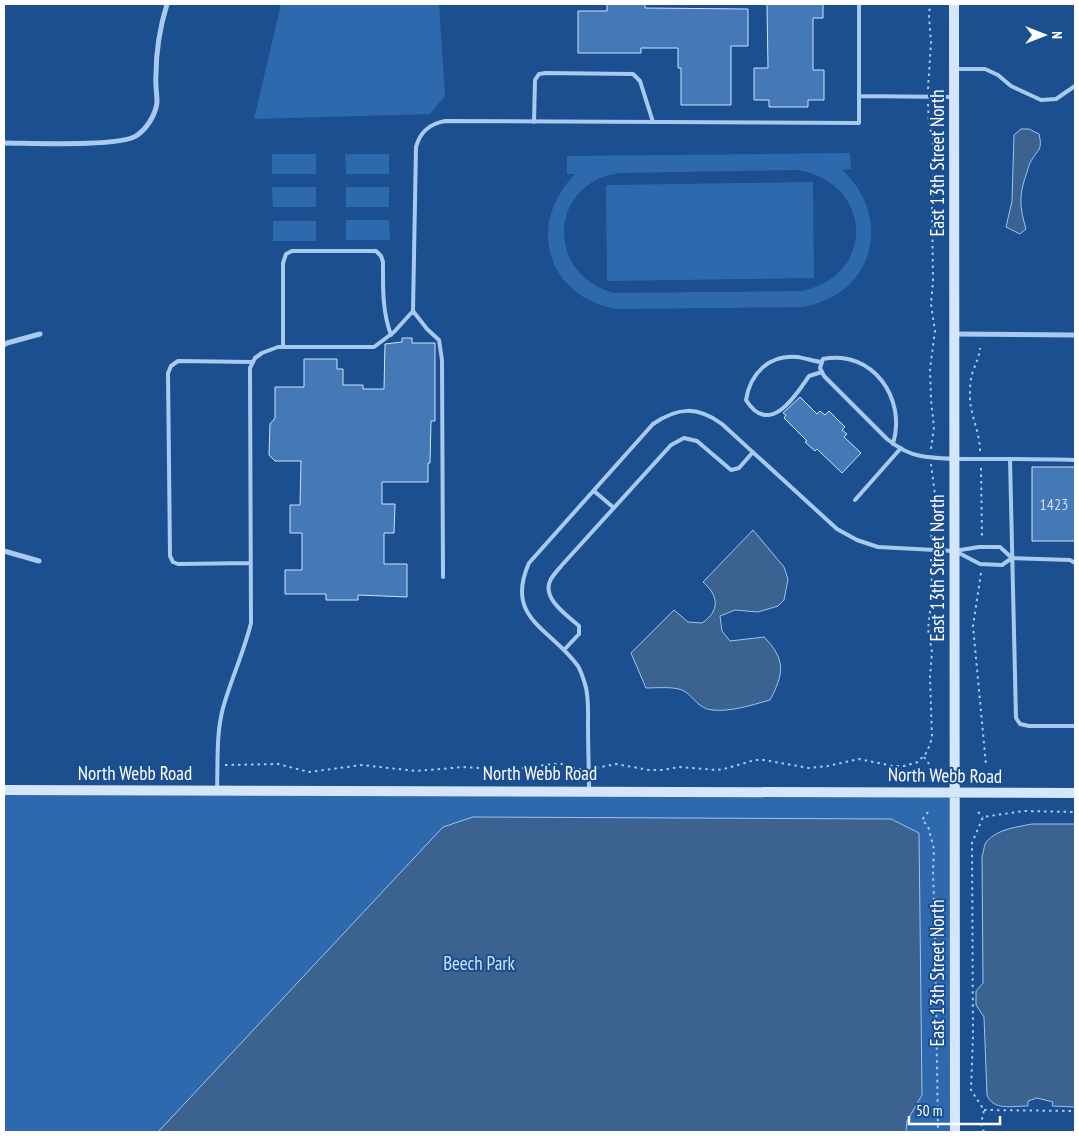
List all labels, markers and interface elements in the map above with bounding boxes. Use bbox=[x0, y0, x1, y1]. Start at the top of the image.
north arrow bbox=[1019, 10, 1069, 60]
text: N bbox=[1048, 31, 1066, 39]
street label: East 13th Street North bbox=[925, 89, 949, 237]
street label: East 13th Street North bbox=[925, 494, 949, 642]
house number: 1423 bbox=[1040, 494, 1068, 514]
street label: North Webb Road bbox=[78, 761, 192, 785]
street label: North Webb Road bbox=[483, 761, 597, 785]
street label: North Webb Road bbox=[888, 762, 1002, 788]
street label: East 13th Street North bbox=[925, 899, 949, 1047]
park label: Beech Park bbox=[443, 951, 515, 975]
scale bar bbox=[909, 1094, 1000, 1126]
text: 50 m bbox=[916, 1101, 942, 1120]

